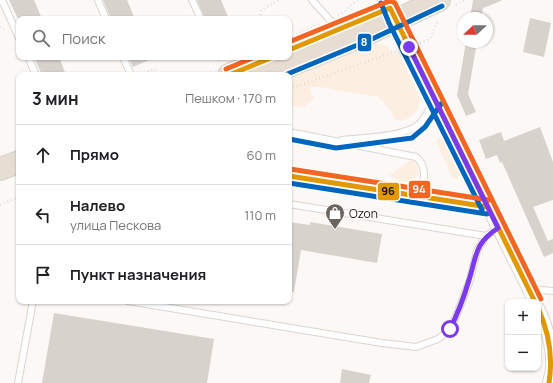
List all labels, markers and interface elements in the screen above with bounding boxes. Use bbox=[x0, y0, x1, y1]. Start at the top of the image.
north arrow bbox=[457, 12, 493, 48]
search box bbox=[16, 16, 292, 60]
icon: search bbox=[30, 27, 52, 49]
text: Поиск bbox=[62, 28, 106, 49]
line badge: 8 bbox=[357, 33, 372, 52]
text: 8 bbox=[361, 34, 368, 49]
route end bbox=[400, 38, 418, 56]
text: 3 мин bbox=[32, 87, 79, 110]
text: Пешком · 170 m bbox=[185, 89, 276, 107]
icon: ahead bbox=[32, 144, 54, 166]
text: Прямо bbox=[70, 144, 119, 165]
text: 60 m bbox=[246, 146, 276, 164]
line badge: 94 bbox=[408, 180, 431, 199]
text: 94 bbox=[412, 181, 426, 196]
line badge: 96 bbox=[377, 182, 400, 201]
text: 96 bbox=[381, 183, 395, 198]
text: Налево bbox=[70, 195, 125, 216]
shop icon: Ozon bbox=[324, 202, 346, 230]
icon: left bbox=[32, 204, 54, 226]
place label: Ozon bbox=[349, 205, 378, 222]
text: 110 m bbox=[244, 206, 276, 224]
text: улица Пескова bbox=[70, 216, 161, 234]
icon: arrive bbox=[32, 264, 54, 286]
text: Пункт назначения bbox=[70, 264, 206, 285]
map controls bbox=[505, 299, 541, 371]
button: + bbox=[505, 299, 541, 335]
route start bbox=[441, 320, 459, 338]
button: − bbox=[505, 335, 541, 371]

